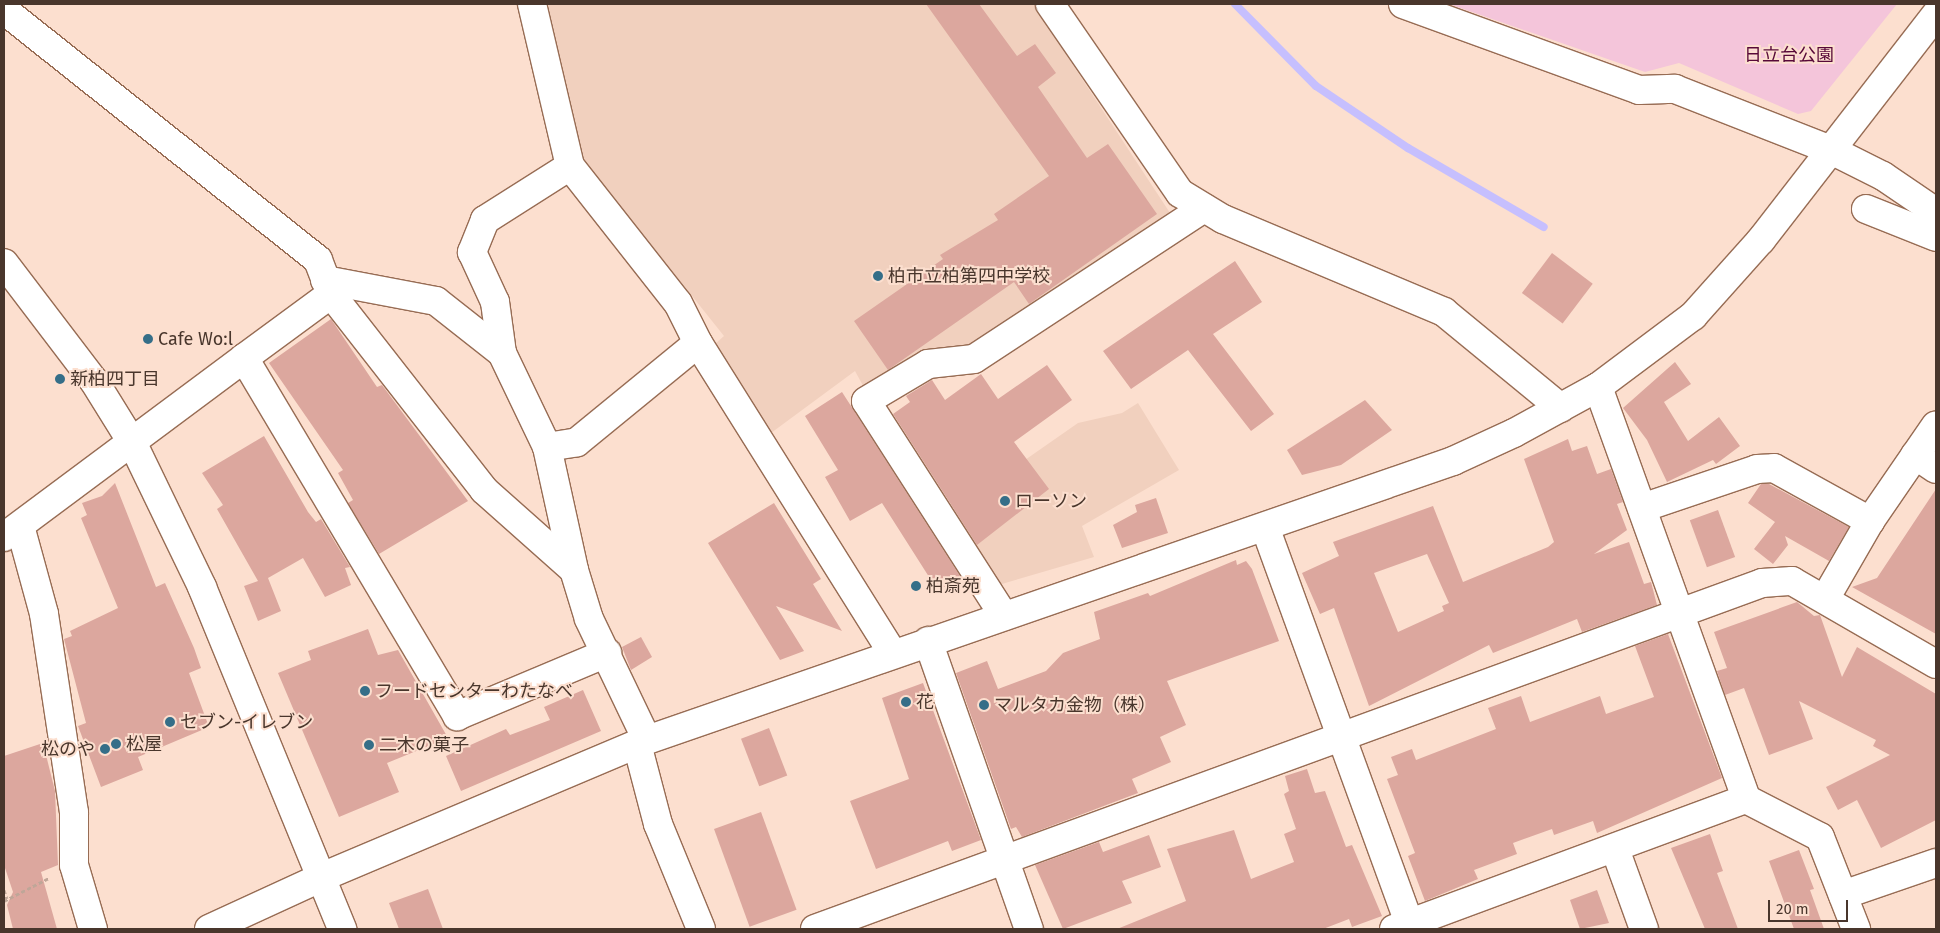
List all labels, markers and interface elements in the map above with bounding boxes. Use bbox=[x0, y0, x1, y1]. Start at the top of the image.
park label: 日立台公園 bbox=[1744, 44, 1834, 66]
place label: 柏市立柏第四中学校 bbox=[888, 265, 1050, 287]
marker: 柏市立柏第四中学校 bbox=[872, 270, 884, 282]
place label: Cafe Wo:l bbox=[158, 328, 233, 350]
marker: Cafe Wo:l bbox=[142, 333, 154, 345]
place label: 新柏四丁目 bbox=[70, 368, 160, 390]
marker: 新柏四丁目 bbox=[54, 373, 66, 385]
place label: ローソン bbox=[1015, 490, 1087, 512]
marker: ローソン bbox=[999, 495, 1011, 507]
place label: 柏斎苑 bbox=[926, 575, 980, 597]
marker: 柏斎苑 bbox=[910, 580, 922, 592]
place label: フードセンターわたなべ bbox=[375, 680, 573, 702]
marker: フードセンターわたなべ bbox=[359, 685, 371, 697]
place label: 花 bbox=[916, 691, 934, 713]
place label: マルタカ金物（株） bbox=[994, 694, 1156, 716]
marker: 花 bbox=[900, 696, 912, 708]
marker: マルタカ金物（株） bbox=[978, 699, 990, 711]
place label: セブン-イレブン bbox=[180, 711, 313, 733]
marker: セブン-イレブン bbox=[164, 716, 176, 728]
place label: 松屋 bbox=[126, 733, 162, 755]
place label: 二木の菓子 bbox=[379, 734, 469, 756]
place label: 松のや bbox=[41, 738, 95, 760]
marker: 松屋 bbox=[110, 738, 122, 750]
marker: 二木の菓子 bbox=[363, 739, 375, 751]
marker: 松のや bbox=[99, 743, 111, 755]
scale bar bbox=[1770, 890, 1850, 922]
text: 20 m bbox=[1776, 900, 1809, 918]

